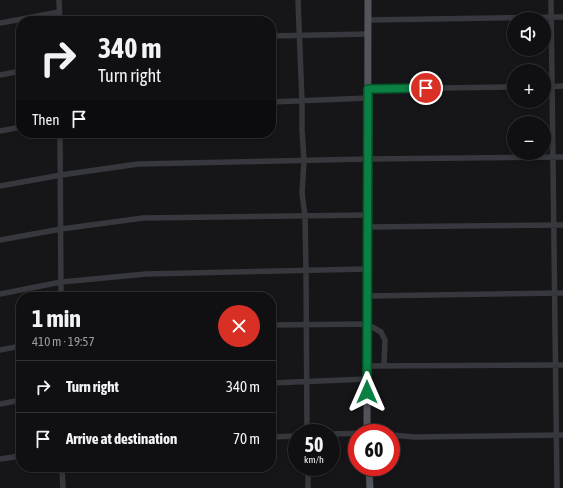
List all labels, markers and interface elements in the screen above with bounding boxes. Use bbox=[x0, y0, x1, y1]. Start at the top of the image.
map controls bbox=[507, 12, 551, 160]
button: sound bbox=[507, 12, 551, 56]
icon: right bbox=[32, 32, 84, 84]
text: 340 m bbox=[98, 32, 161, 64]
button: + bbox=[507, 64, 551, 108]
text: Turn right bbox=[98, 65, 161, 86]
pin bbox=[409, 71, 443, 105]
icon: arrive bbox=[415, 77, 437, 99]
icon: arrive bbox=[68, 108, 90, 130]
text: Then bbox=[32, 111, 60, 128]
button: − bbox=[507, 116, 551, 160]
text: 1 min bbox=[32, 305, 81, 332]
button: close bbox=[218, 305, 260, 347]
text: 410 m · 19:57 bbox=[32, 334, 95, 349]
position arrow bbox=[346, 371, 388, 413]
icon: right bbox=[32, 376, 54, 398]
text: Turn right bbox=[66, 378, 119, 395]
text: 340 m bbox=[226, 378, 260, 395]
speed limit sign: 60 bbox=[348, 424, 400, 476]
icon: arrive bbox=[32, 428, 54, 450]
text: Arrive at destination bbox=[66, 430, 177, 447]
text: 70 m bbox=[233, 430, 260, 447]
text: 50 bbox=[305, 433, 323, 456]
text: km/h bbox=[304, 454, 324, 465]

